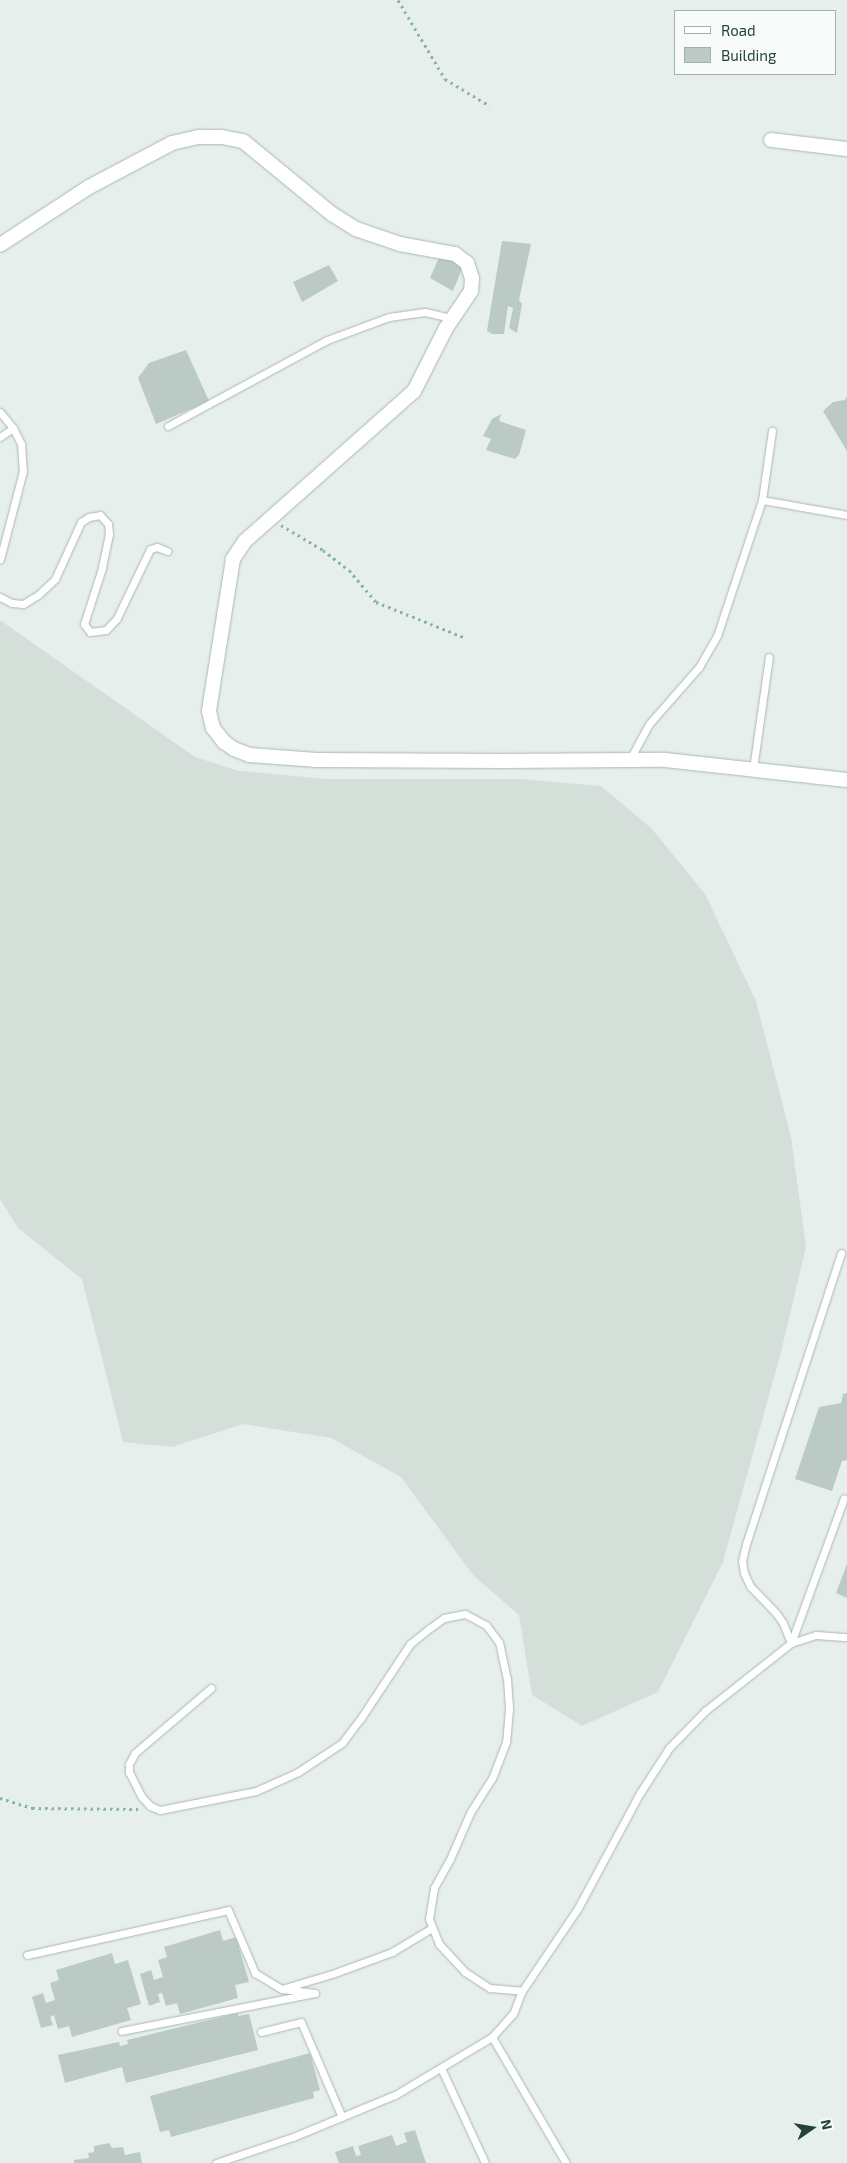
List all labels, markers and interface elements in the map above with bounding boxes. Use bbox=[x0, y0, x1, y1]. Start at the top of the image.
legend bbox=[674, 10, 837, 75]
text: Road bbox=[721, 21, 756, 39]
text: Building bbox=[721, 46, 776, 64]
north arrow bbox=[787, 2103, 837, 2153]
text: N bbox=[818, 2118, 837, 2131]

